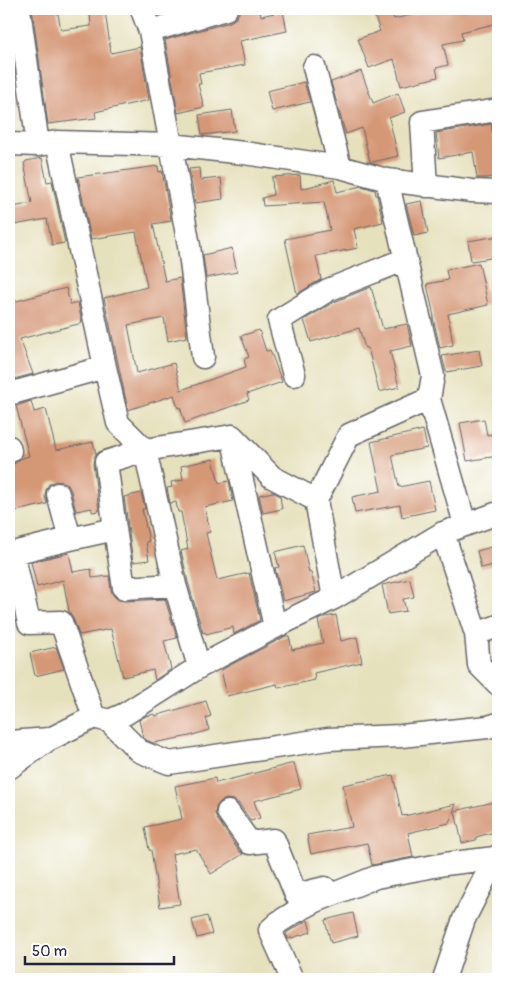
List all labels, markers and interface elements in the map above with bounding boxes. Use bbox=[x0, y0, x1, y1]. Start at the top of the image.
scale bar bbox=[25, 933, 174, 965]
text: 50 m bbox=[32, 942, 67, 961]

